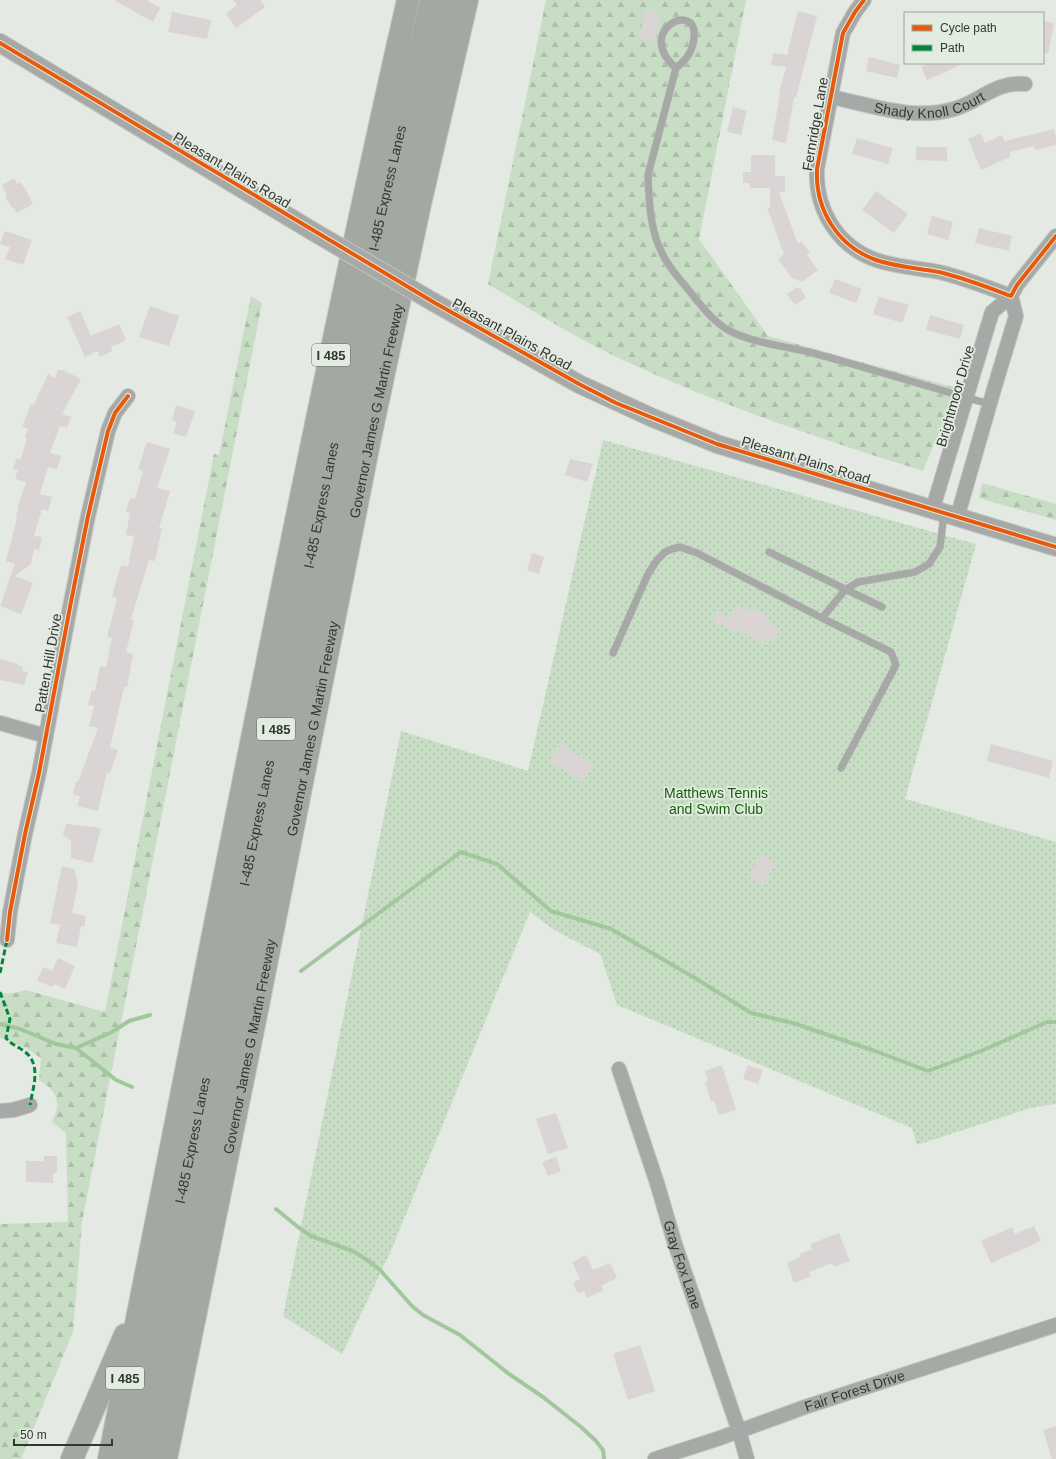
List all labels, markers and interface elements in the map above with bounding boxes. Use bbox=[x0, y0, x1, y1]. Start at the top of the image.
legend bbox=[904, 12, 1044, 64]
text: Cycle path bbox=[940, 21, 997, 35]
text: Path bbox=[940, 41, 965, 55]
street label: Fernridge Lane bbox=[799, 76, 831, 172]
street label: Shady Knoll Court bbox=[873, 88, 987, 121]
street label: I-485 Express Lanes bbox=[365, 124, 409, 253]
street label: Pleasant Plains Road bbox=[171, 129, 293, 211]
street label: Pleasant Plains Road bbox=[450, 295, 574, 373]
street label: Governor James G Martin Freeway bbox=[346, 302, 407, 520]
street label: Brightmoor Drive bbox=[933, 343, 977, 449]
road number: I 485 bbox=[312, 344, 350, 366]
street label: Pleasant Plains Road bbox=[740, 433, 872, 487]
street label: I-485 Express Lanes bbox=[300, 441, 342, 570]
street label: Patten Hill Drive bbox=[31, 612, 65, 714]
street label: Governor James G Martin Freeway bbox=[284, 620, 342, 837]
road number: I 485 bbox=[257, 718, 295, 740]
street label: I-485 Express Lanes bbox=[236, 758, 277, 887]
park label: Matthews Tennis and Swim Club bbox=[664, 785, 768, 817]
street label: Governor James G Martin Freeway bbox=[220, 938, 279, 1155]
street label: I-485 Express Lanes bbox=[172, 1076, 213, 1205]
street label: Gray Fox Lane bbox=[660, 1219, 705, 1312]
road number: I 485 bbox=[106, 1367, 144, 1389]
street label: Fair Forest Drive bbox=[803, 1367, 907, 1415]
scale bar bbox=[14, 1421, 112, 1447]
text: 50 m bbox=[20, 1428, 47, 1442]

